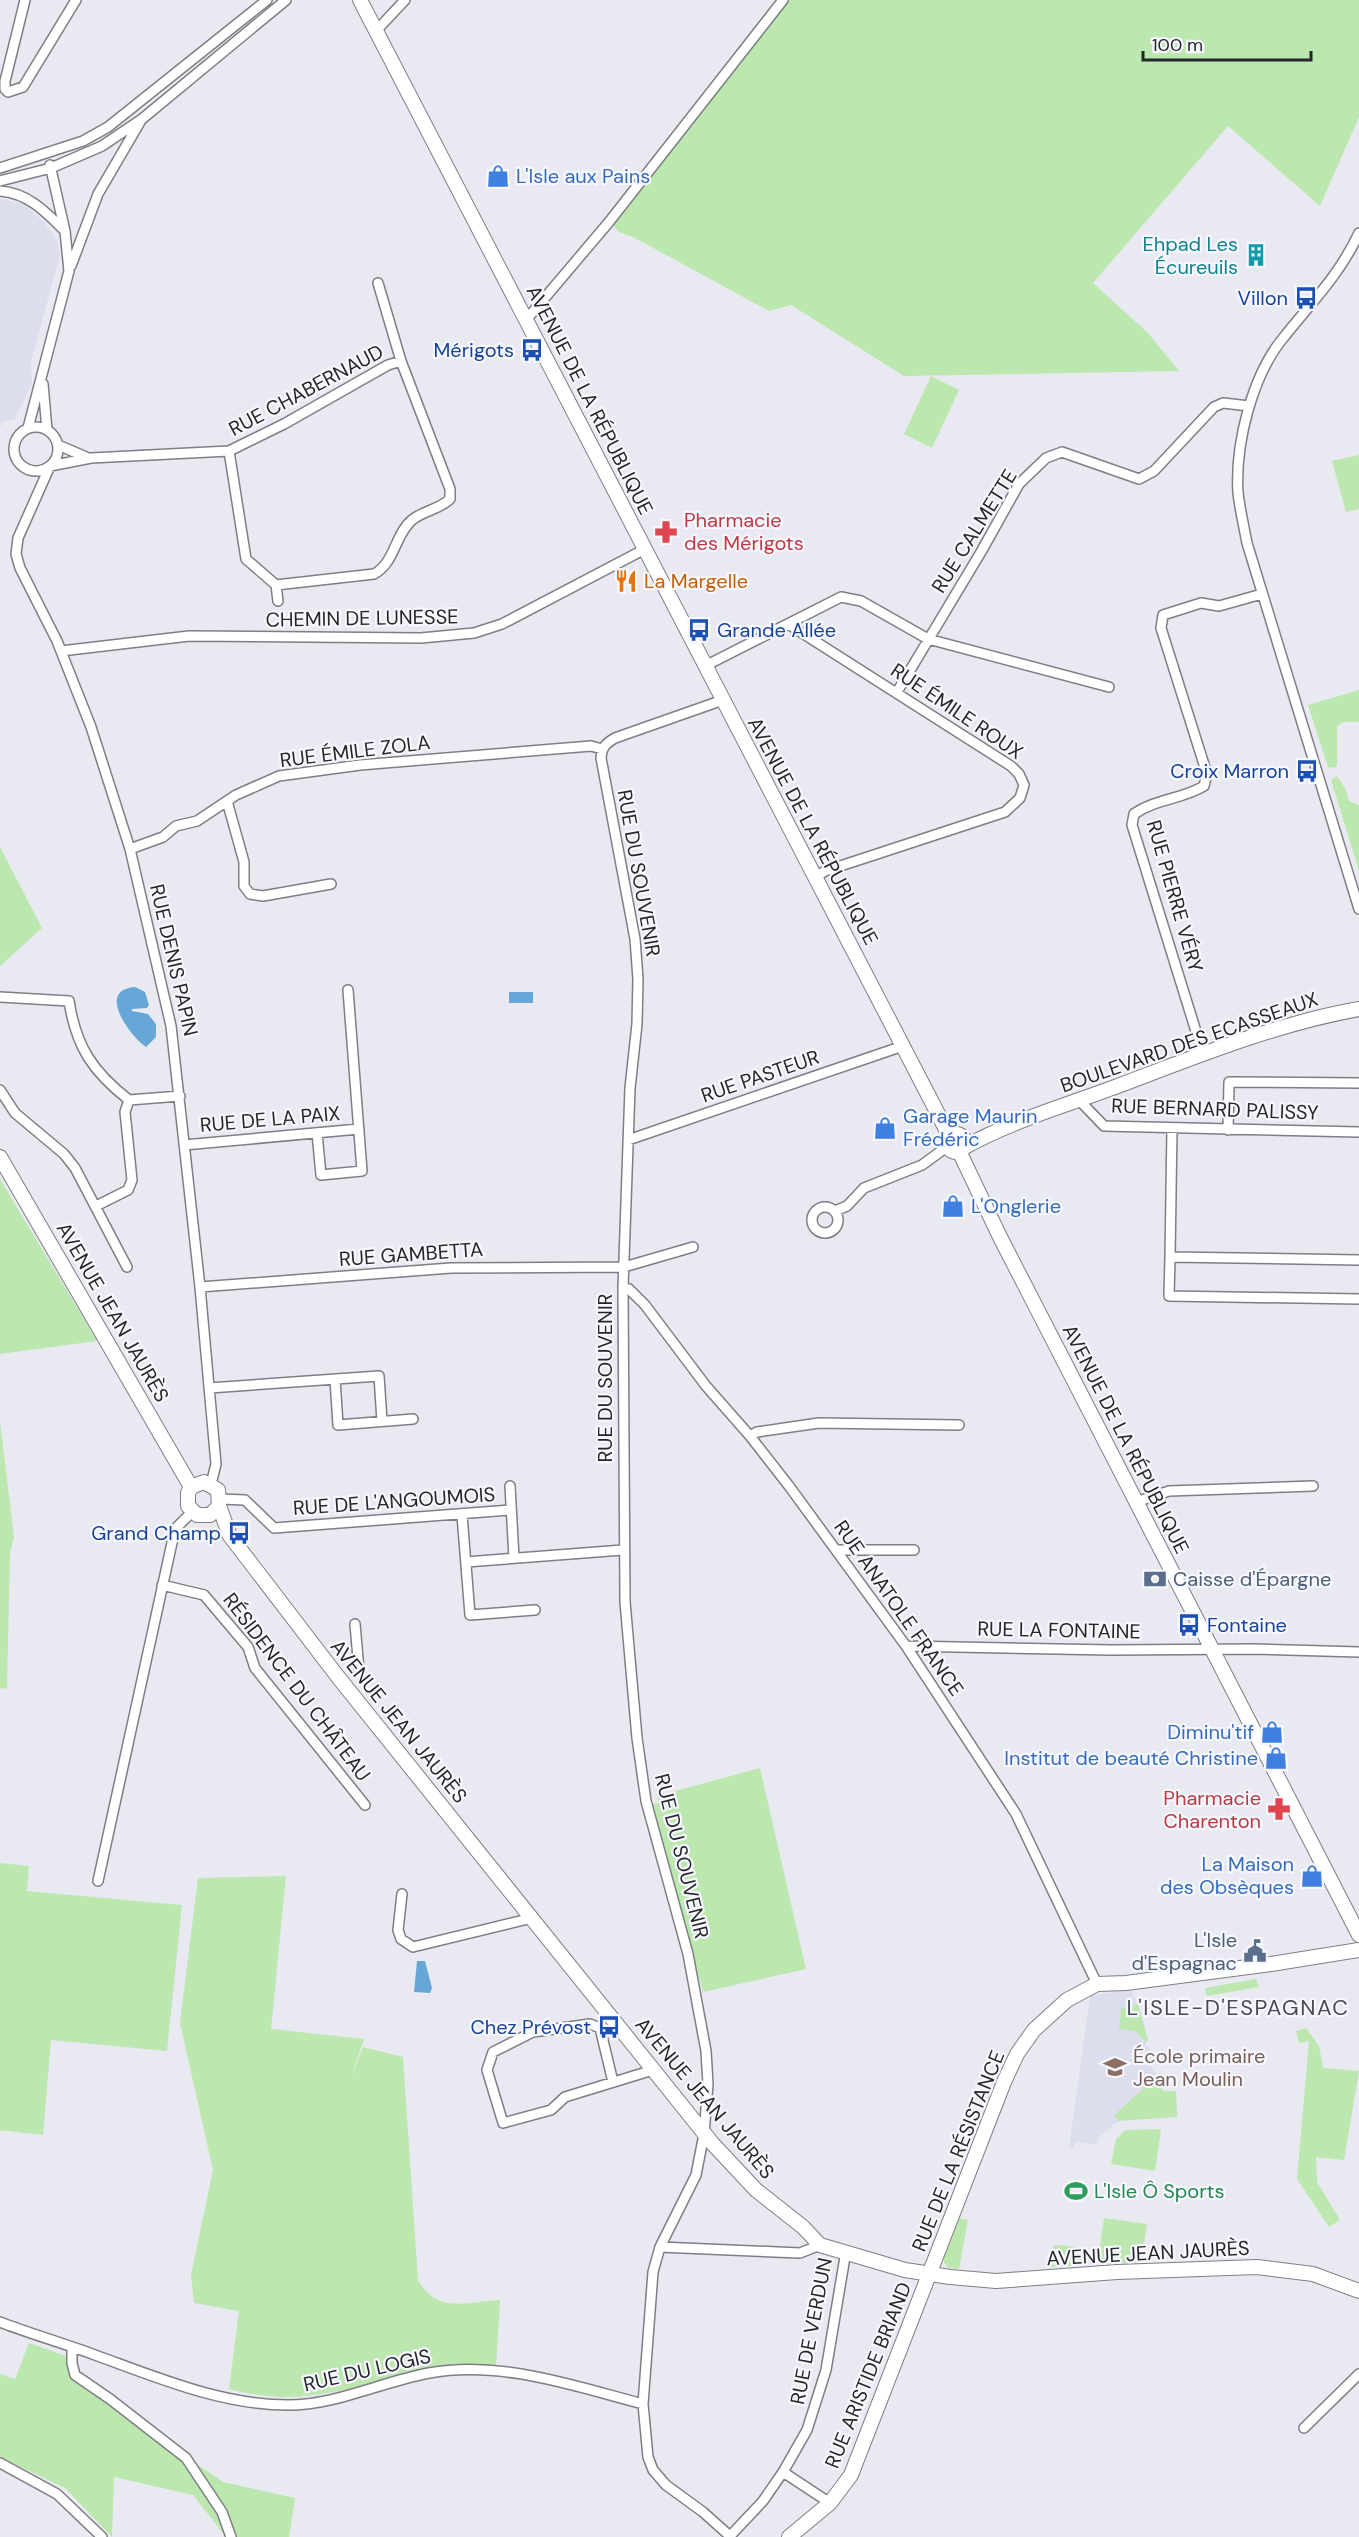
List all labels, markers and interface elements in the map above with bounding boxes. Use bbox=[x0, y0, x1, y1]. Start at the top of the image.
scale bar bbox=[1143, 24, 1311, 62]
text: 100 m bbox=[1152, 33, 1203, 57]
shop icon: L'Isle aux Pains bbox=[485, 163, 511, 189]
place label: L'Isle aux Pains bbox=[516, 163, 650, 189]
place label: Ehpad Les Écureuils bbox=[1142, 231, 1238, 280]
building icon: Ehpad Les Écureuils bbox=[1243, 242, 1269, 268]
street label: AVENUE DE LA RÉPUBLIQUE bbox=[521, 281, 659, 519]
place label: Villon bbox=[1238, 285, 1288, 311]
bus stop icon: Villon bbox=[1293, 285, 1319, 311]
place label: Mérigots bbox=[434, 337, 514, 363]
bus stop icon: Mérigots bbox=[519, 337, 545, 363]
street label: RUE CHABERNAUD bbox=[224, 338, 388, 442]
street label: RUE CALMETTE bbox=[926, 464, 1022, 598]
place label: Pharmacie des Mérigots bbox=[684, 507, 804, 556]
pharmacy icon: Pharmacie des Mérigots bbox=[653, 519, 679, 545]
restaurant icon: La Margelle bbox=[613, 568, 639, 594]
place label: La Margelle bbox=[644, 568, 748, 594]
street label: CHEMIN DE LUNESSE bbox=[265, 603, 459, 633]
bus stop icon: Grande Allée bbox=[686, 617, 712, 643]
place label: Grande Allée bbox=[717, 617, 836, 643]
street label: RUE ÉMILE ROUX bbox=[886, 657, 1028, 765]
street label: AVENUE DE LA RÉPUBLIQUE bbox=[742, 713, 884, 949]
street label: RUE ÉMILE ZOLA bbox=[278, 729, 432, 773]
place label: Croix Marron bbox=[1170, 758, 1289, 784]
bus stop icon: Croix Marron bbox=[1294, 758, 1320, 784]
street label: RUE DU SOUVENIR bbox=[612, 788, 666, 958]
street label: RUE PIERRE VÉRY bbox=[1141, 817, 1209, 975]
street label: RUE DENIS PAPIN bbox=[144, 881, 204, 1039]
street label: BOULEVARD DES ECASSEAUX bbox=[1057, 986, 1321, 1098]
street label: RUE PASTEUR bbox=[697, 1044, 823, 1108]
street label: RUE BERNARD PALISSY bbox=[1111, 1092, 1320, 1126]
street label: RUE DE LA PAIX bbox=[199, 1100, 341, 1138]
place label: Garage Maurin Frédéric bbox=[903, 1103, 1038, 1152]
shop icon: Garage Maurin Frédéric bbox=[872, 1115, 898, 1141]
shop icon: L'Onglerie bbox=[940, 1193, 966, 1219]
place label: L'Onglerie bbox=[971, 1193, 1061, 1219]
street label: AVENUE JEAN JAURÈS bbox=[51, 1217, 175, 1407]
street label: RUE GAMBETTA bbox=[338, 1236, 484, 1272]
street label: RUE DU SOUVENIR bbox=[592, 1293, 618, 1463]
street label: AVENUE DE LA RÉPUBLIQUE bbox=[1057, 1320, 1195, 1558]
street label: RUE DE L'ANGOUMOIS bbox=[292, 1481, 496, 1521]
street label: RUE ANATOLE FRANCE bbox=[828, 1515, 970, 1701]
place label: Grand Champ bbox=[91, 1520, 221, 1546]
bus stop icon: Grand Champ bbox=[226, 1520, 252, 1546]
bank icon: Caisse d'Épargne bbox=[1142, 1566, 1168, 1592]
place label: Caisse d'Épargne bbox=[1173, 1566, 1331, 1592]
street label: RÉSIDENCE DU CHÂTEAU bbox=[218, 1588, 376, 1786]
bus stop icon: Fontaine bbox=[1176, 1612, 1202, 1638]
place label: Fontaine bbox=[1207, 1612, 1287, 1638]
street label: RUE LA FONTAINE bbox=[977, 1616, 1141, 1644]
street label: AVENUE JEAN JAURÈS bbox=[325, 1634, 473, 1808]
place label: Diminu'tif bbox=[1167, 1719, 1254, 1745]
shop icon: Diminu'tif bbox=[1259, 1719, 1285, 1745]
place label: Institut de beauté Christine bbox=[1004, 1745, 1258, 1771]
shop icon: Institut de beauté Christine bbox=[1263, 1745, 1289, 1771]
street label: RUE DU SOUVENIR bbox=[649, 1771, 715, 1941]
place label: Pharmacie Charenton bbox=[1163, 1785, 1261, 1834]
pharmacy icon: Pharmacie Charenton bbox=[1266, 1796, 1292, 1822]
place label: La Maison des Obsèques bbox=[1160, 1851, 1294, 1900]
shop icon: La Maison des Obsèques bbox=[1299, 1863, 1325, 1889]
place label: L'Isle d'Espagnac bbox=[1132, 1927, 1237, 1976]
public building icon: L'Isle d'Espagnac bbox=[1242, 1938, 1268, 1964]
district label: L'ISLE-D'ESPAGNAC bbox=[1127, 1993, 1349, 2022]
street label: AVENUE JEAN JAURÈS bbox=[630, 2012, 780, 2184]
place label: Chez Prévost bbox=[470, 2014, 591, 2040]
bus stop icon: Chez Prévost bbox=[596, 2014, 622, 2040]
place label: École primaire Jean Moulin bbox=[1133, 2043, 1265, 2092]
street label: RUE DE LA RÉSISTANCE bbox=[906, 2047, 1010, 2255]
school or university icon: École primaire Jean Moulin bbox=[1102, 2054, 1128, 2080]
sports icon: L'Isle Ô Sports bbox=[1063, 2178, 1089, 2204]
place label: L'Isle Ô Sports bbox=[1094, 2178, 1224, 2204]
street label: AVENUE JEAN JAURÈS bbox=[1046, 2235, 1250, 2271]
street label: RUE DE VERDUN bbox=[784, 2255, 838, 2407]
street label: RUE ARISTIDE BRIAND bbox=[819, 2278, 917, 2472]
street label: RUE DU LOGIS bbox=[301, 2343, 433, 2397]

